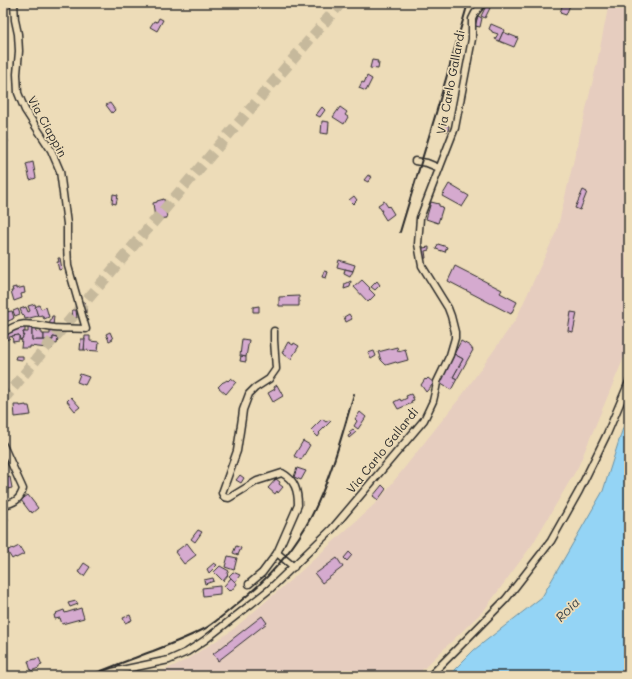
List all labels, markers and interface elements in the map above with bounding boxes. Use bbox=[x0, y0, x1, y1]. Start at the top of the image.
street label: Via Carlo Gallardi bbox=[432, 28, 468, 136]
street label: Via Ciappin bbox=[25, 93, 71, 159]
street label: Via Carlo Gallardi bbox=[342, 404, 422, 496]
water label: Roia bbox=[551, 593, 583, 625]

